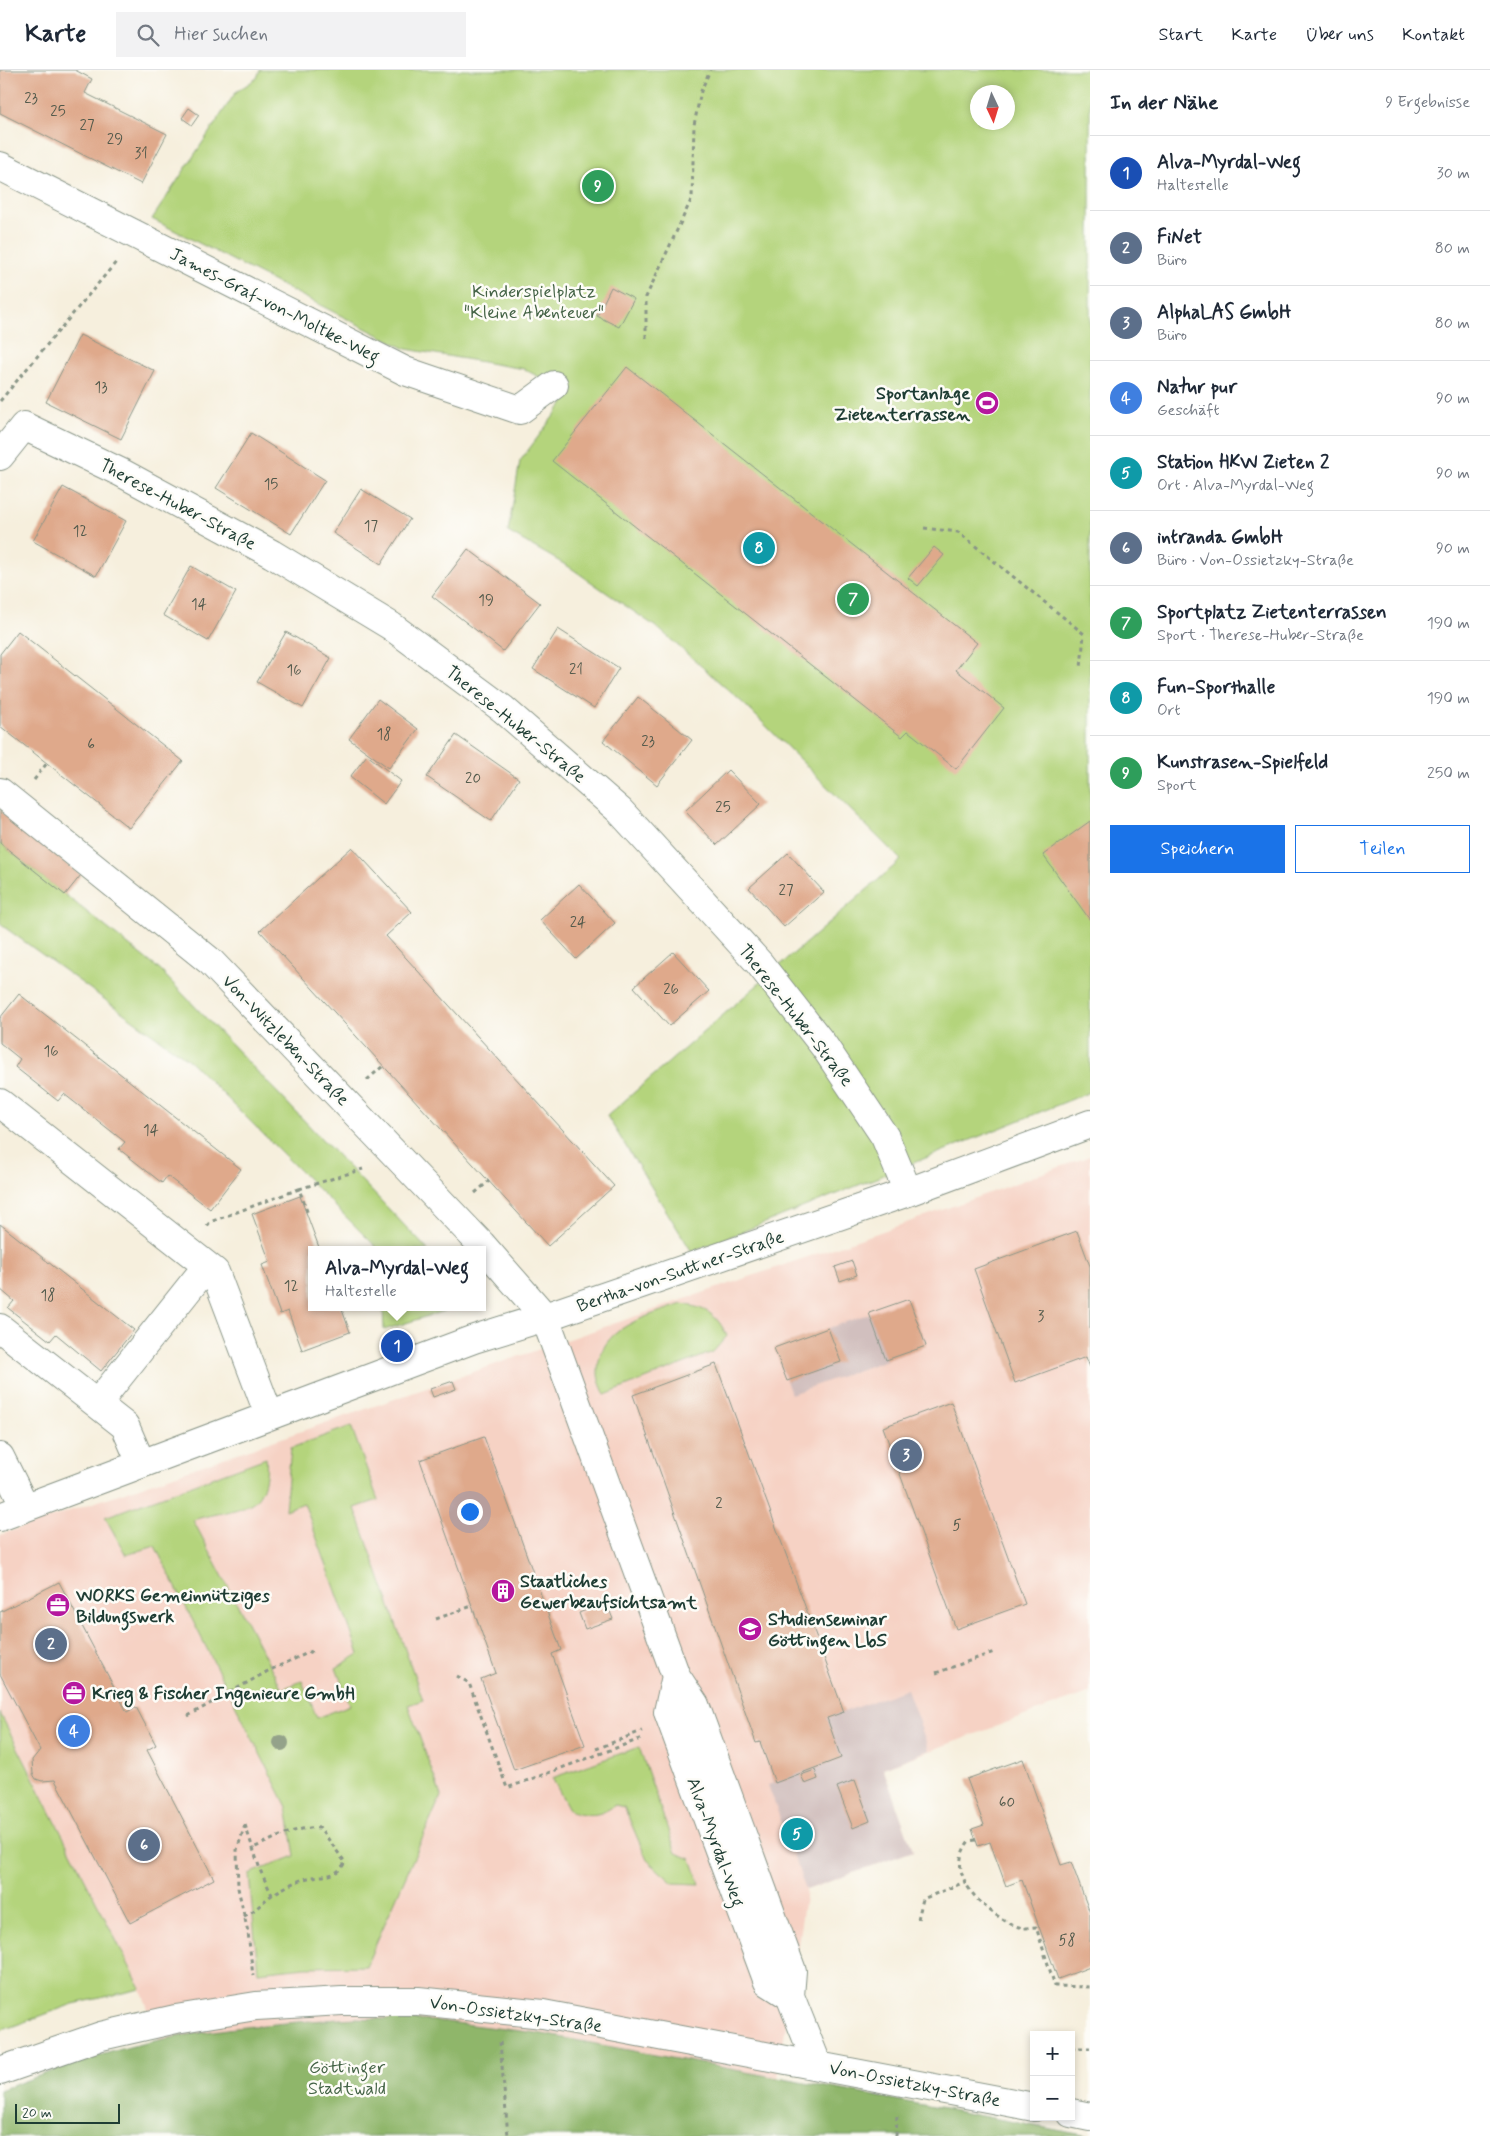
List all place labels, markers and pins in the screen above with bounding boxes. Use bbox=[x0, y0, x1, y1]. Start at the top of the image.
pin: 9 bbox=[582, 167, 614, 205]
place label: Sportanlage Zietenterrassen bbox=[834, 382, 971, 427]
sports icon: Sportanlage Zietenterrassen bbox=[974, 390, 1000, 416]
pin: 8 bbox=[743, 529, 775, 567]
pin: 7 bbox=[837, 580, 869, 618]
pin: 1 bbox=[381, 1327, 413, 1365]
pin: 3 bbox=[890, 1436, 922, 1474]
place label: Staatliches Gewerbeaufsichtsamt bbox=[520, 1570, 697, 1615]
building icon: Staatliches Gewerbeaufsichtsamt bbox=[490, 1578, 516, 1604]
place label: WORKS Gemeinnütziges Bildungswerk bbox=[75, 1584, 270, 1631]
office icon: WORKS Gemeinnütziges Bildungswerk bbox=[45, 1592, 71, 1618]
place label: Studienseminar Göttingen LbS bbox=[768, 1608, 887, 1655]
school or university icon: Studienseminar Göttingen LbS bbox=[737, 1616, 763, 1642]
pin: 2 bbox=[35, 1625, 67, 1663]
office icon: Krieg & Fischer Ingenieure GmbH bbox=[61, 1680, 87, 1706]
place label: Krieg & Fischer Ingenieure GmbH bbox=[92, 1682, 355, 1708]
pin: 4 bbox=[58, 1712, 90, 1750]
pin: 5 bbox=[781, 1815, 813, 1853]
pin: 6 bbox=[128, 1826, 160, 1864]

